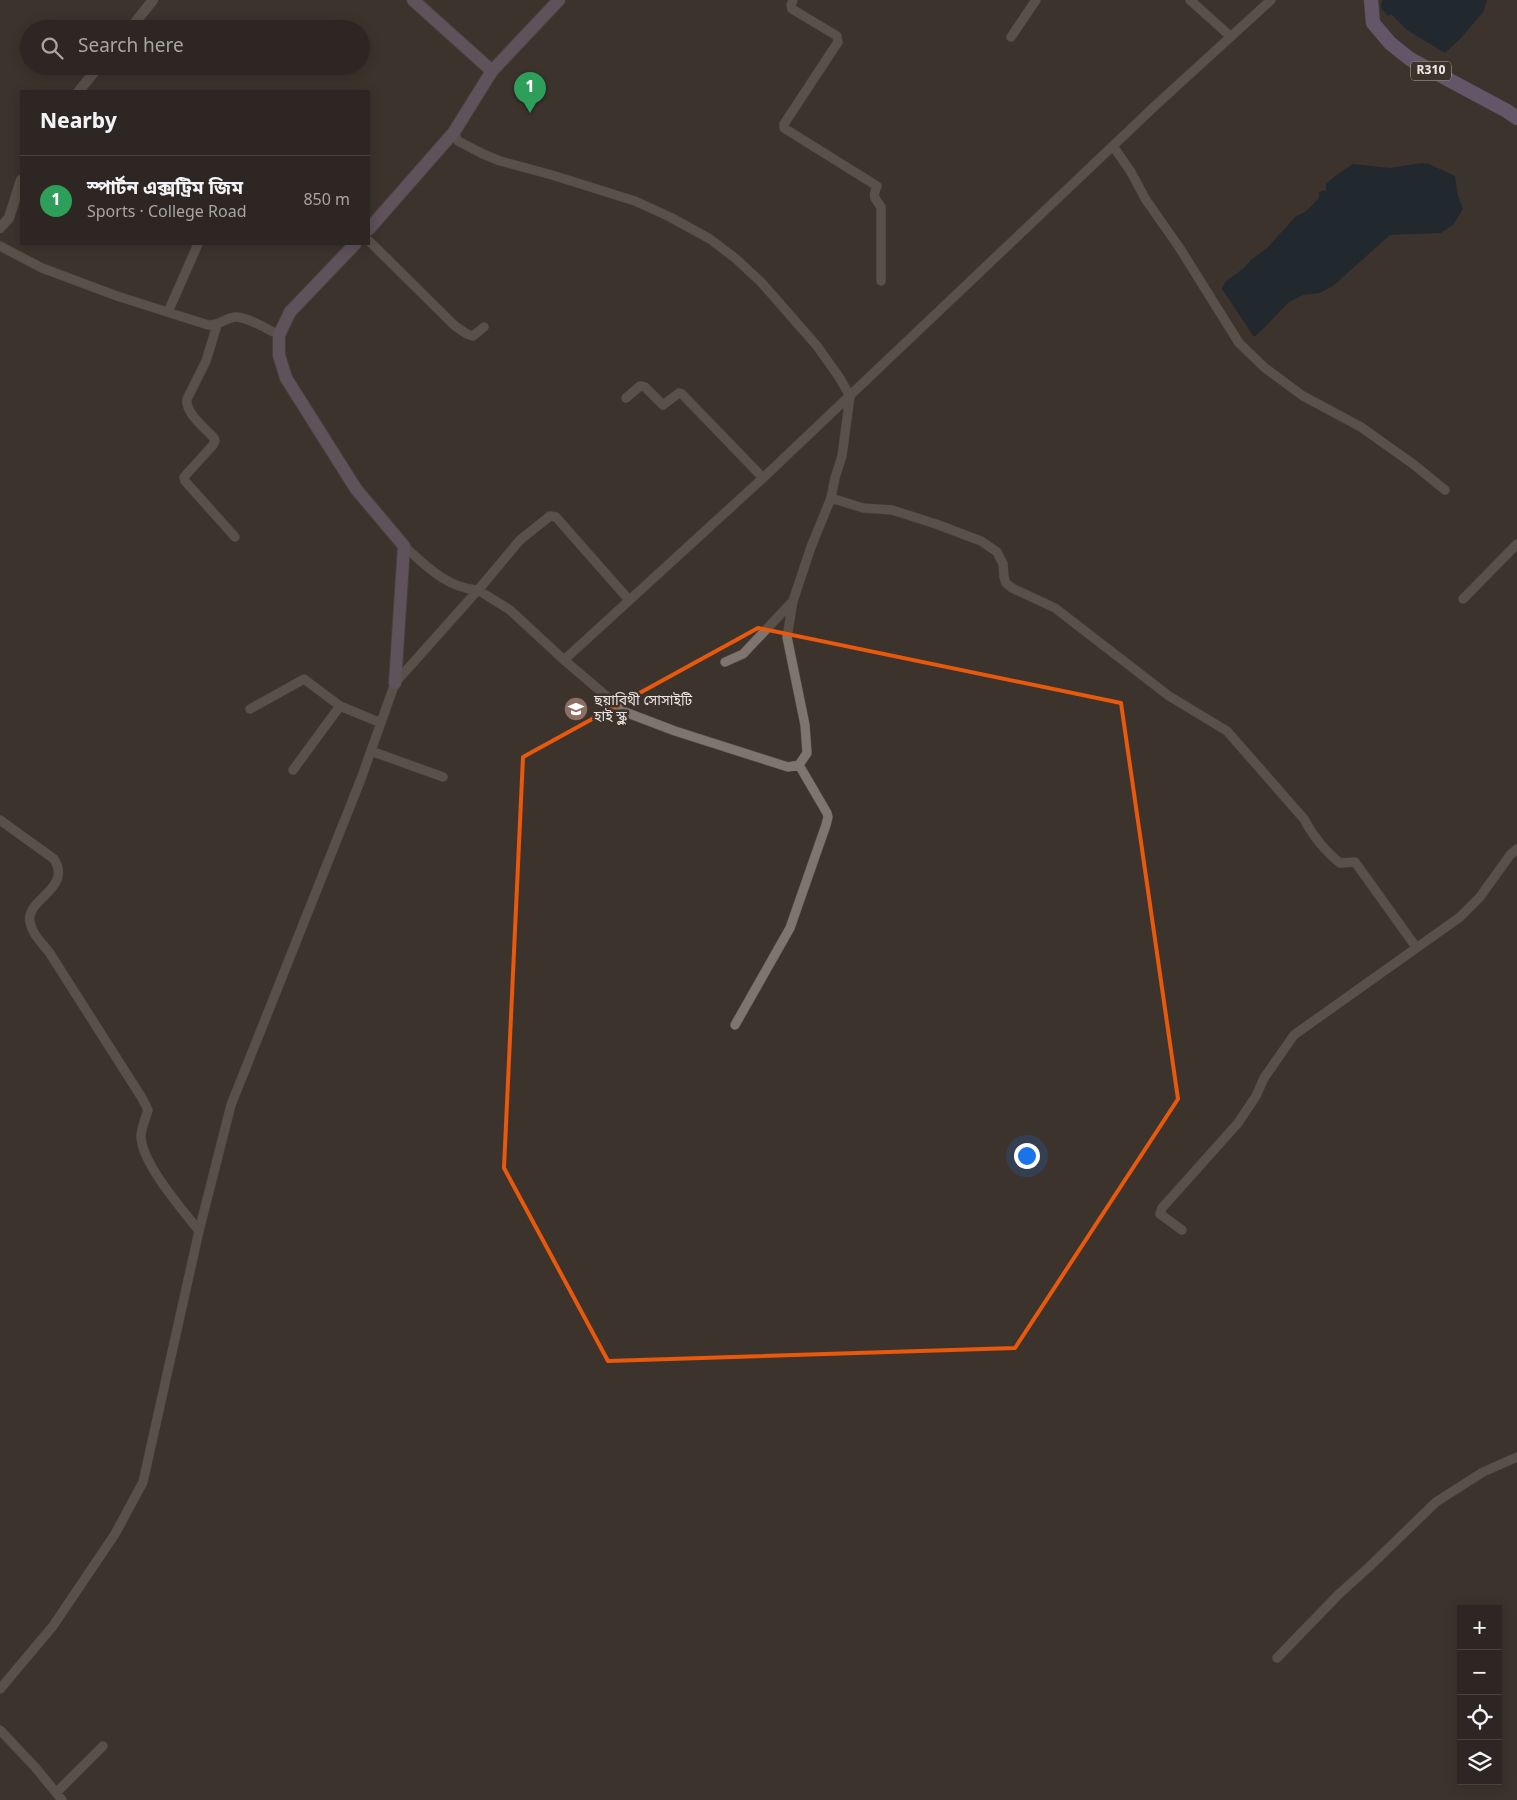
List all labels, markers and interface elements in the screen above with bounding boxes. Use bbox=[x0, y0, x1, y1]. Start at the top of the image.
search box bbox=[20, 20, 370, 75]
icon: search bbox=[38, 34, 66, 62]
text: Search here bbox=[78, 35, 184, 60]
road number: R310 bbox=[1411, 61, 1451, 80]
pin: 1 bbox=[514, 72, 546, 113]
text: Nearby bbox=[40, 109, 117, 137]
text: স্পার্টন এক্সট্রিম জিম bbox=[87, 177, 243, 202]
text: 1 bbox=[51, 190, 61, 212]
text: 850 m bbox=[303, 190, 350, 212]
text: Sports · College Road bbox=[87, 202, 247, 224]
place label: ছয়াবিথী সোসাইটি হাই স্কুল bbox=[593, 692, 693, 727]
school or university icon: ছয়াবিথী সোসাইটি হাই স্কুল bbox=[563, 696, 589, 722]
your location bbox=[1014, 1143, 1040, 1169]
map controls bbox=[1457, 1605, 1502, 1785]
button: + bbox=[1457, 1605, 1502, 1650]
button: − bbox=[1457, 1650, 1502, 1695]
button: locate bbox=[1457, 1695, 1502, 1740]
button: layers bbox=[1457, 1740, 1502, 1785]

